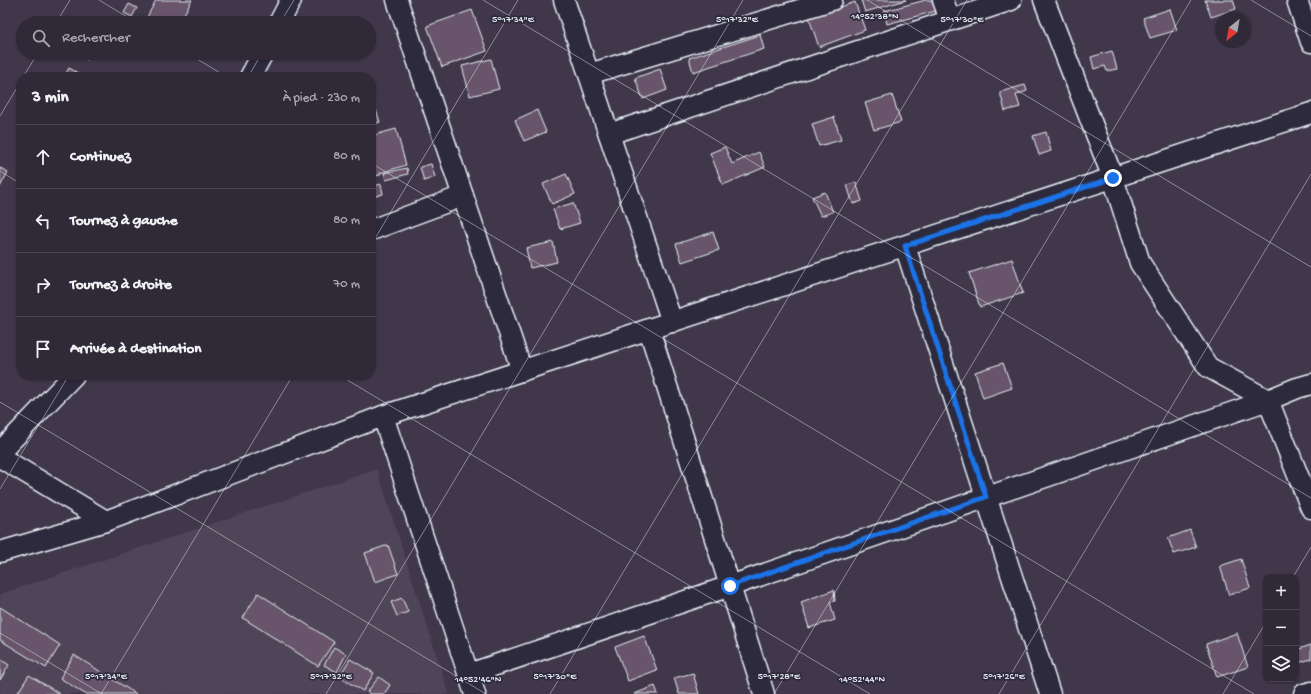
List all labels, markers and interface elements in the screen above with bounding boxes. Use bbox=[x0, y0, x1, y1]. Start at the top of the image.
text: 14°52'38"N bbox=[850, 11, 899, 23]
north arrow bbox=[1215, 12, 1251, 48]
text: 5°17'34"E bbox=[492, 14, 535, 26]
text: 5°17'32"E bbox=[716, 14, 759, 26]
text: 5°17'30"E bbox=[941, 14, 984, 26]
search box bbox=[16, 16, 376, 60]
icon: search bbox=[30, 27, 52, 49]
text: Rechercher bbox=[62, 29, 130, 47]
text: 3 min bbox=[32, 88, 69, 108]
text: À pied · 230 m bbox=[283, 91, 360, 106]
icon: ahead bbox=[32, 146, 54, 168]
text: Continuez bbox=[70, 148, 131, 166]
text: 80 m bbox=[333, 149, 360, 164]
route end bbox=[1104, 169, 1122, 187]
icon: left bbox=[32, 210, 54, 232]
text: Tournez à gauche bbox=[70, 212, 178, 230]
text: 80 m bbox=[333, 213, 360, 228]
icon: right bbox=[32, 274, 54, 296]
text: Tournez à droite bbox=[70, 276, 172, 294]
text: 70 m bbox=[334, 277, 360, 292]
icon: arrive bbox=[32, 338, 54, 360]
text: Arrivée à destination bbox=[70, 340, 201, 358]
map controls bbox=[1263, 574, 1299, 682]
button: + bbox=[1263, 574, 1299, 610]
route start bbox=[721, 577, 739, 595]
button: − bbox=[1263, 610, 1299, 646]
button: layers bbox=[1263, 646, 1299, 682]
text: 5°17'34"E bbox=[85, 671, 128, 683]
text: 5°17'32"E bbox=[310, 671, 353, 683]
text: 5°17'30"E bbox=[534, 671, 577, 683]
text: 5°17'28"E bbox=[758, 671, 801, 683]
text: 5°17'26"E bbox=[983, 671, 1026, 683]
text: 14°52'46"N bbox=[454, 674, 502, 686]
text: 14°52'44"N bbox=[838, 674, 886, 686]

